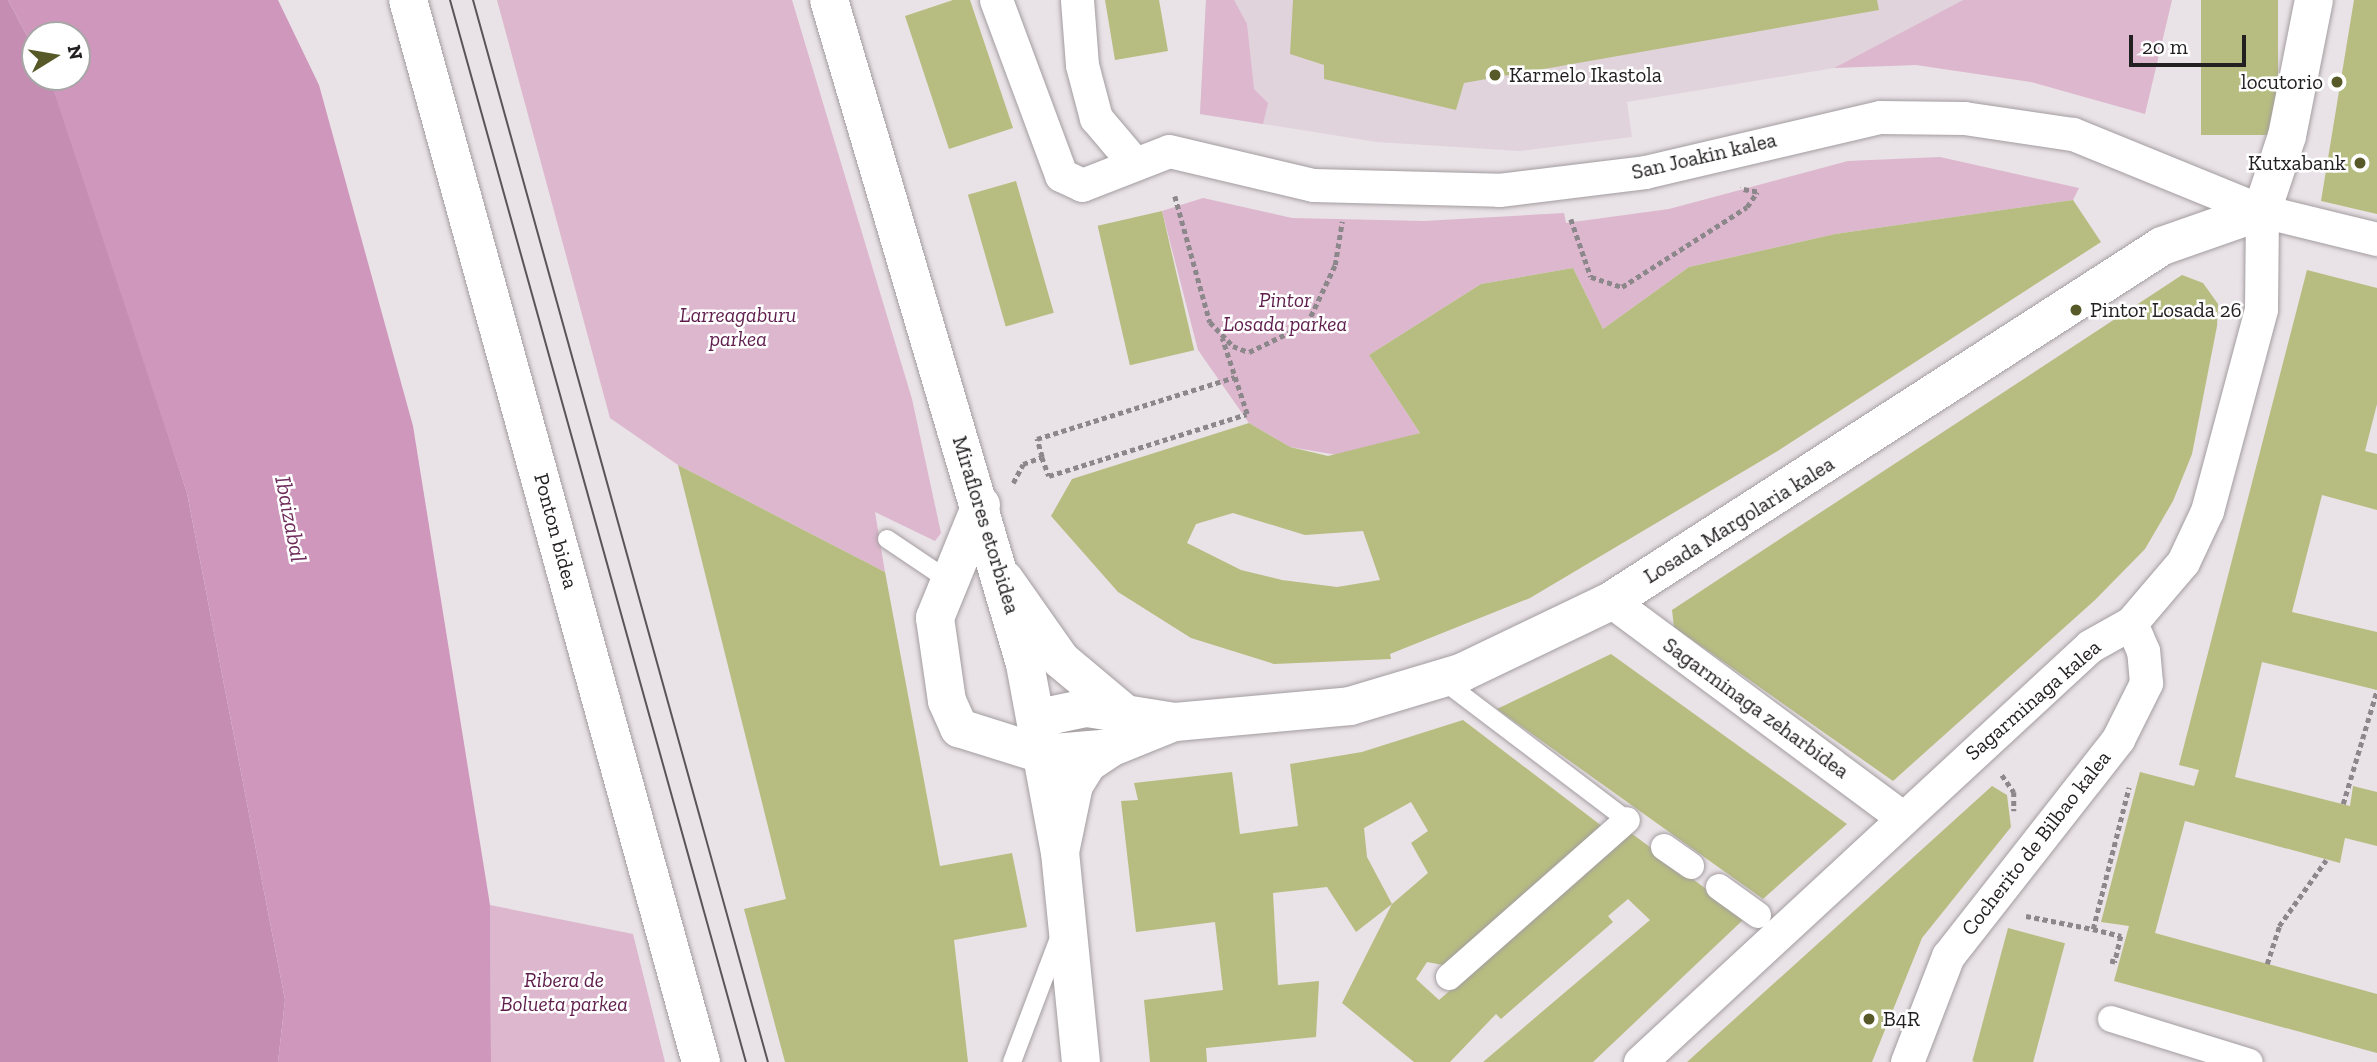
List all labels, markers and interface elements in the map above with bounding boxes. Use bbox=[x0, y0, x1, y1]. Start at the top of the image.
north arrow bbox=[21, 21, 91, 91]
scale bar bbox=[2132, 21, 2249, 65]
text: 20 m bbox=[2142, 34, 2188, 59]
text: N bbox=[62, 43, 88, 62]
place label: Karmelo Ikastola bbox=[1509, 62, 1662, 88]
marker: Karmelo Ikastola bbox=[1487, 67, 1503, 83]
place label: locutorio bbox=[2241, 69, 2323, 95]
marker: locutorio bbox=[2329, 74, 2345, 90]
street label: San Joakin kalea bbox=[1629, 127, 1779, 185]
place label: Kutxabank bbox=[2248, 150, 2346, 176]
marker: Kutxabank bbox=[2352, 155, 2368, 171]
park label: Pintor Losada parkea bbox=[1223, 287, 1347, 337]
place label: Pintor Losada 26 bbox=[2090, 297, 2242, 323]
park label: Larreagaburu parkea bbox=[680, 302, 796, 352]
marker: Pintor Losada 26 bbox=[2068, 302, 2084, 318]
street label: Miraflores etorbidea bbox=[947, 433, 1025, 617]
street label: Losada Margolaria kalea bbox=[1639, 451, 1839, 589]
street label: Ponton bidea bbox=[529, 471, 583, 591]
water label: Ibaizabal bbox=[269, 474, 313, 564]
street label: Sagarminaga zeharbidea bbox=[1658, 632, 1854, 784]
street label: Sagarminaga kalea bbox=[1960, 634, 2106, 766]
street label: Cocherito de Bilbao kalea bbox=[1956, 746, 2116, 940]
park label: Ribera de Bolueta parkea bbox=[500, 967, 628, 1017]
place label: B4R bbox=[1883, 1006, 1920, 1032]
marker: B4R bbox=[1861, 1011, 1877, 1027]

